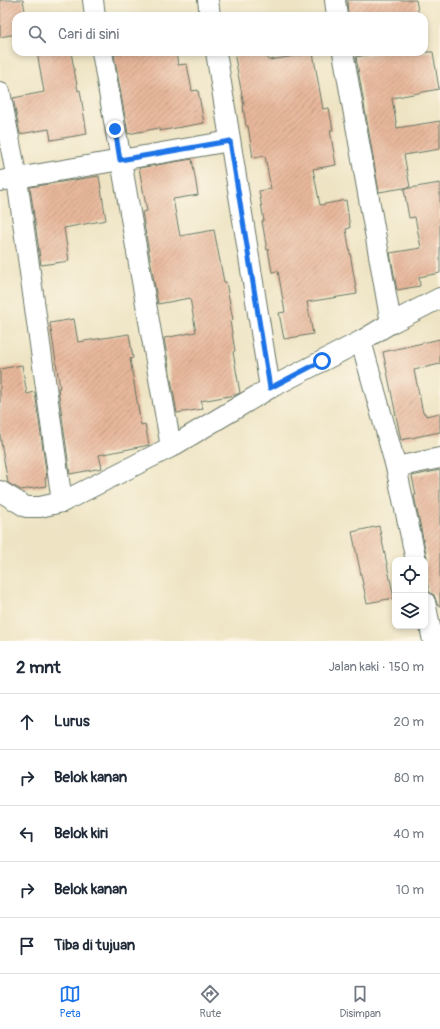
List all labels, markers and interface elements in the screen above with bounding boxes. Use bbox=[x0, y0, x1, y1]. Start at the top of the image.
search box bbox=[12, 12, 428, 56]
icon: search bbox=[26, 23, 48, 45]
text: Cari di sini bbox=[58, 25, 119, 44]
route end bbox=[106, 120, 124, 138]
route start bbox=[313, 352, 331, 370]
map controls bbox=[392, 557, 428, 629]
button: locate bbox=[392, 557, 428, 593]
button: layers bbox=[392, 593, 428, 629]
text: 2 mnt bbox=[16, 657, 61, 678]
text: Jalan kaki · 150 m bbox=[328, 659, 424, 675]
icon: ahead bbox=[16, 711, 38, 733]
text: Lurus bbox=[54, 712, 90, 731]
text: 20 m bbox=[393, 714, 424, 730]
icon: right bbox=[16, 767, 38, 789]
text: Belok kanan bbox=[54, 768, 127, 787]
text: 80 m bbox=[394, 770, 424, 786]
icon: left bbox=[16, 823, 38, 845]
text: Belok kiri bbox=[54, 824, 108, 843]
text: 40 m bbox=[393, 826, 424, 842]
icon: right bbox=[16, 879, 38, 901]
text: Belok kanan bbox=[54, 880, 127, 899]
text: 10 m bbox=[396, 882, 424, 898]
icon: arrive bbox=[16, 935, 38, 957]
text: Tiba di tujuan bbox=[54, 936, 135, 955]
tab: Peta bbox=[59, 983, 81, 1020]
tab: Rute bbox=[199, 983, 221, 1020]
tab: Disimpan bbox=[339, 983, 381, 1020]

